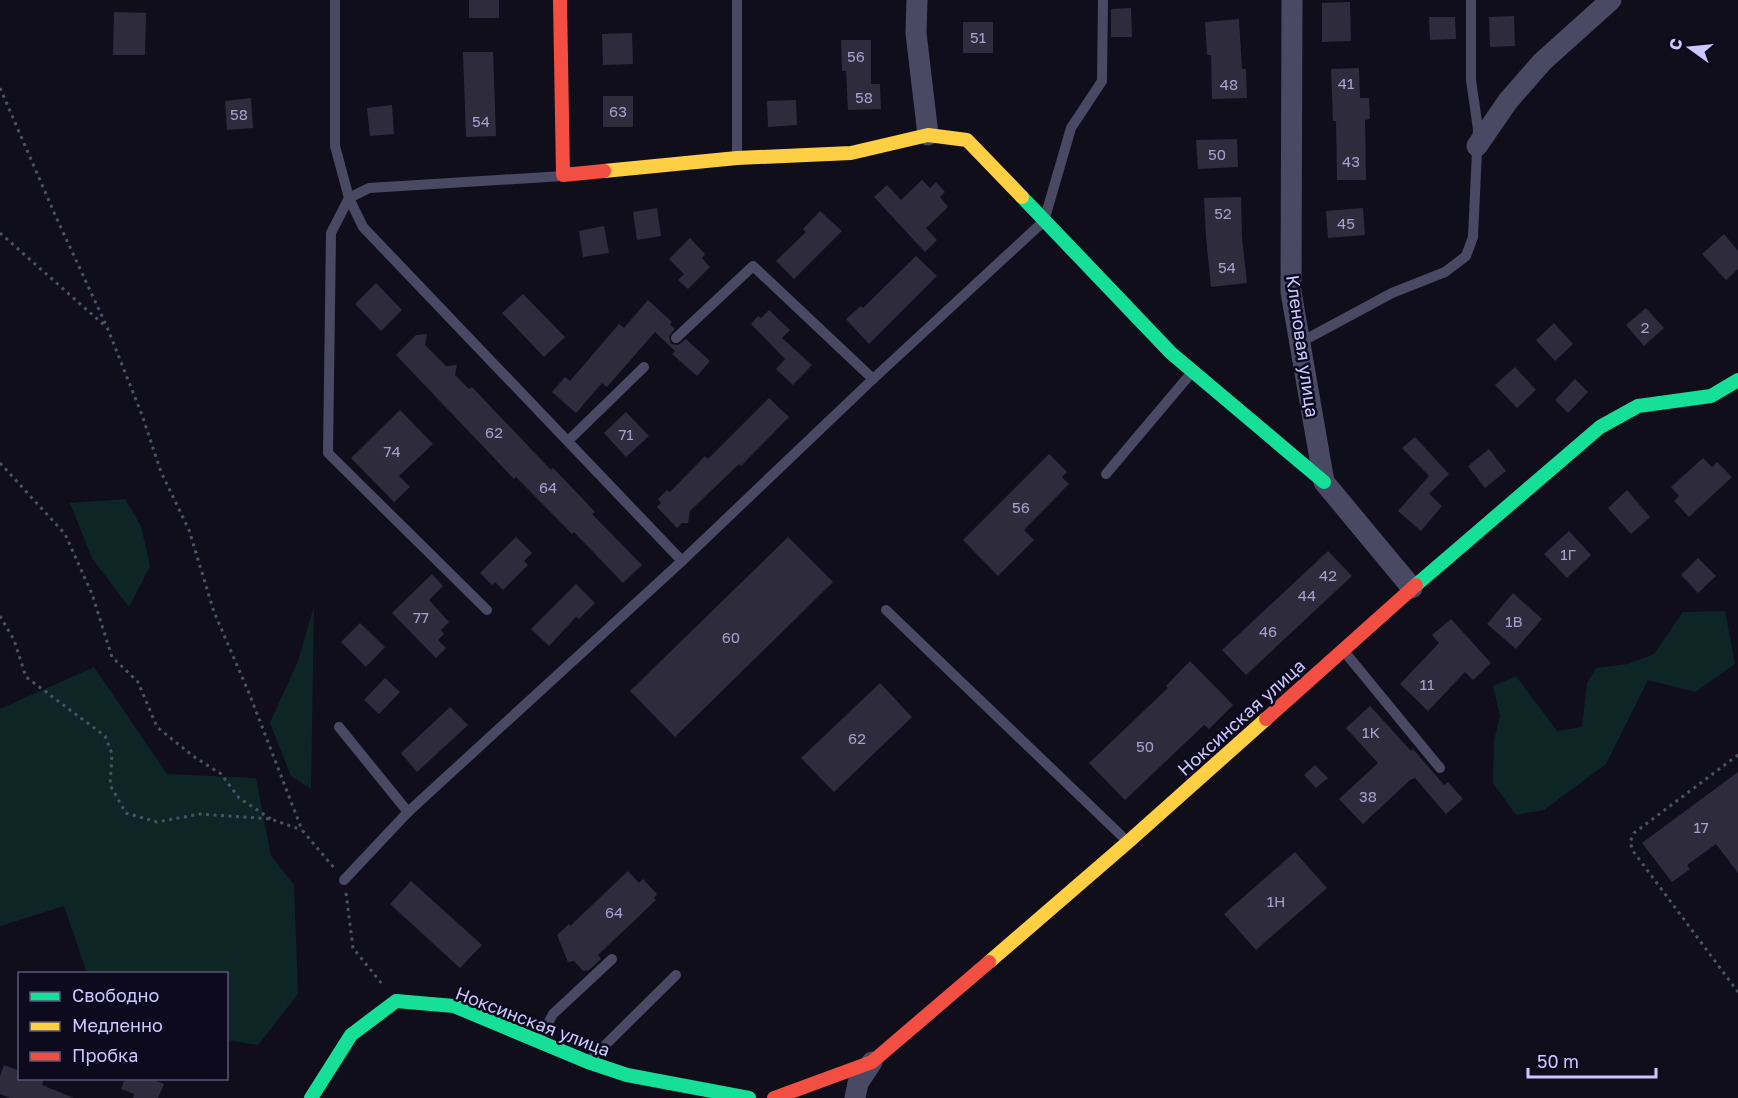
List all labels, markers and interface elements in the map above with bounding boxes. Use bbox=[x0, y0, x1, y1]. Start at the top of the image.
north arrow bbox=[1660, 18, 1720, 78]
house number: 51 bbox=[970, 28, 986, 46]
text: С bbox=[1664, 36, 1687, 52]
house number: 56 bbox=[847, 47, 865, 65]
house number: 41 bbox=[1338, 74, 1354, 92]
house number: 48 bbox=[1220, 75, 1238, 93]
house number: 58 bbox=[855, 88, 873, 106]
house number: 63 bbox=[609, 102, 627, 120]
house number: 58 bbox=[230, 105, 248, 123]
house number: 54 bbox=[472, 112, 490, 130]
house number: 50 bbox=[1208, 145, 1226, 163]
house number: 43 bbox=[1342, 152, 1360, 170]
house number: 52 bbox=[1214, 204, 1232, 222]
house number: 45 bbox=[1337, 214, 1355, 232]
house number: 54 bbox=[1218, 258, 1236, 276]
street label: Кленовая улица bbox=[1282, 273, 1324, 419]
house number: 2 bbox=[1641, 318, 1649, 336]
house number: 62 bbox=[485, 423, 503, 441]
house number: 71 bbox=[618, 425, 634, 443]
house number: 74 bbox=[383, 442, 401, 460]
house number: 64 bbox=[539, 478, 557, 496]
house number: 56 bbox=[1012, 498, 1030, 516]
house number: 1Г bbox=[1560, 545, 1576, 563]
house number: 42 bbox=[1319, 566, 1337, 584]
house number: 44 bbox=[1298, 586, 1316, 604]
house number: 77 bbox=[413, 608, 429, 626]
house number: 1В bbox=[1505, 612, 1523, 630]
house number: 46 bbox=[1259, 622, 1277, 640]
house number: 60 bbox=[722, 628, 740, 646]
street label: Ноксинская улица bbox=[1173, 654, 1309, 780]
house number: 11 bbox=[1420, 675, 1434, 693]
house number: 1К bbox=[1362, 723, 1380, 741]
house number: 62 bbox=[848, 729, 866, 747]
house number: 50 bbox=[1136, 737, 1154, 755]
house number: 38 bbox=[1359, 787, 1377, 805]
house number: 17 bbox=[1693, 818, 1709, 836]
house number: 1Н bbox=[1267, 892, 1285, 910]
house number: 64 bbox=[605, 903, 623, 921]
legend bbox=[18, 972, 228, 1080]
street label: Ноксинская улица bbox=[453, 981, 613, 1061]
text: Свободно bbox=[72, 984, 159, 1006]
text: Медленно bbox=[72, 1014, 163, 1036]
scale bar bbox=[1528, 1041, 1656, 1079]
text: Пробка bbox=[72, 1044, 138, 1066]
text: 50 m bbox=[1537, 1050, 1579, 1072]

